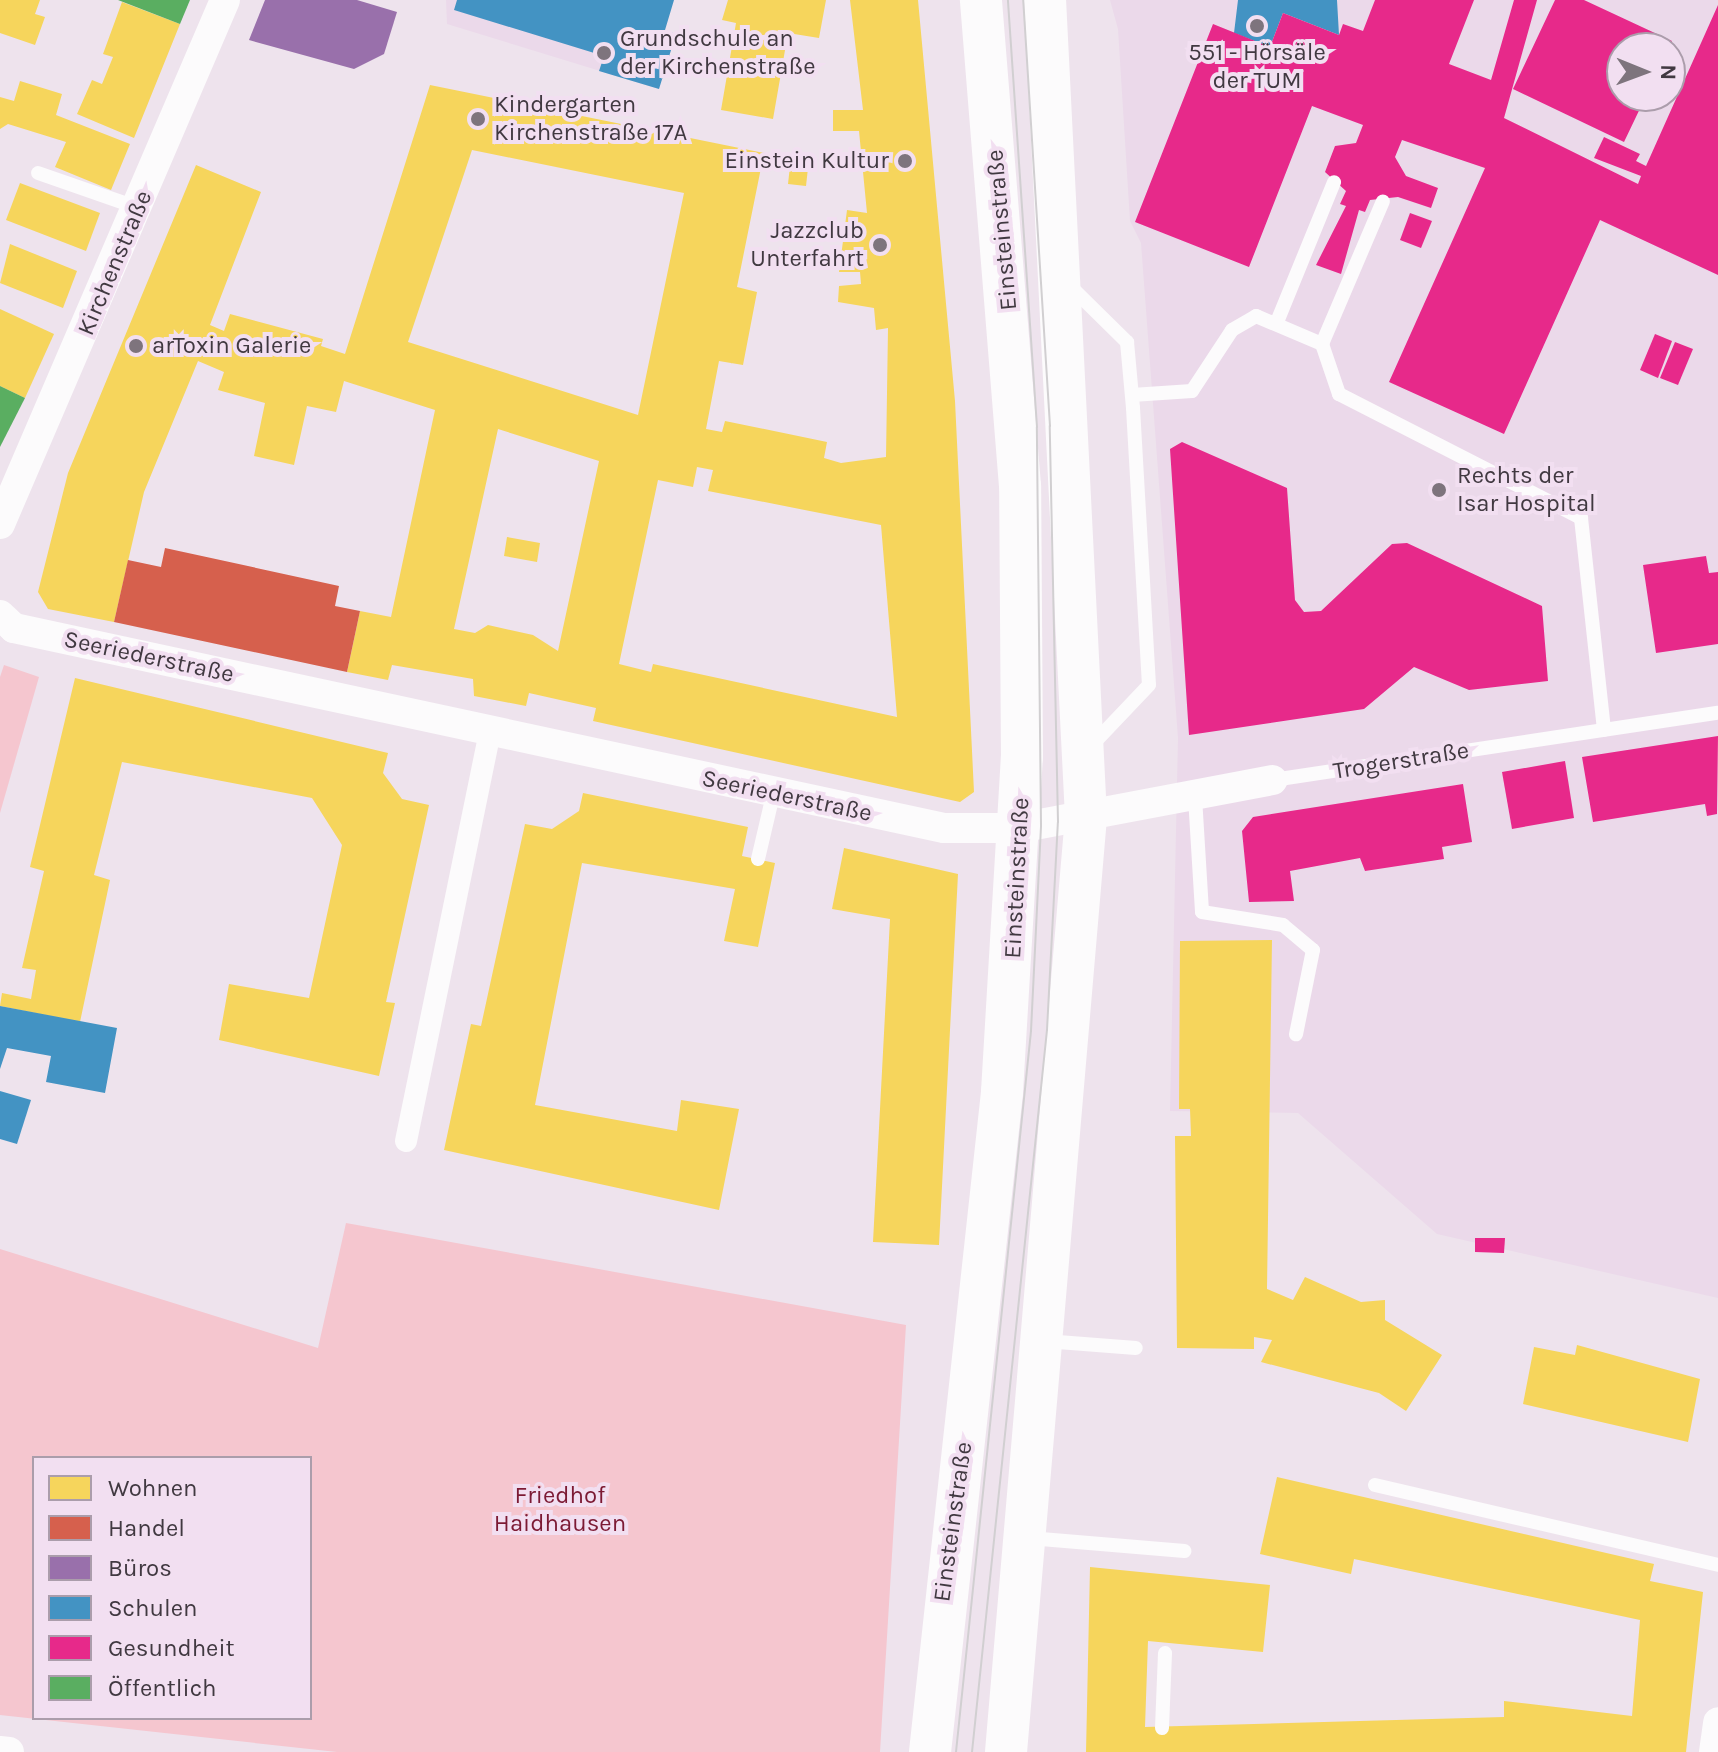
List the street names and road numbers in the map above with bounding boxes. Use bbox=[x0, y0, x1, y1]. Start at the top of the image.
street label: Einsteinstraße bbox=[981, 148, 1023, 312]
street label: Kirchenstraße bbox=[72, 186, 158, 340]
street label: Seeriederstraße bbox=[61, 625, 237, 689]
street label: Trogerstraße bbox=[1331, 736, 1471, 786]
street label: Seeriederstraße bbox=[699, 764, 875, 828]
street label: Einsteinstraße bbox=[998, 797, 1036, 959]
street label: Einsteinstraße bbox=[928, 1440, 978, 1604]

